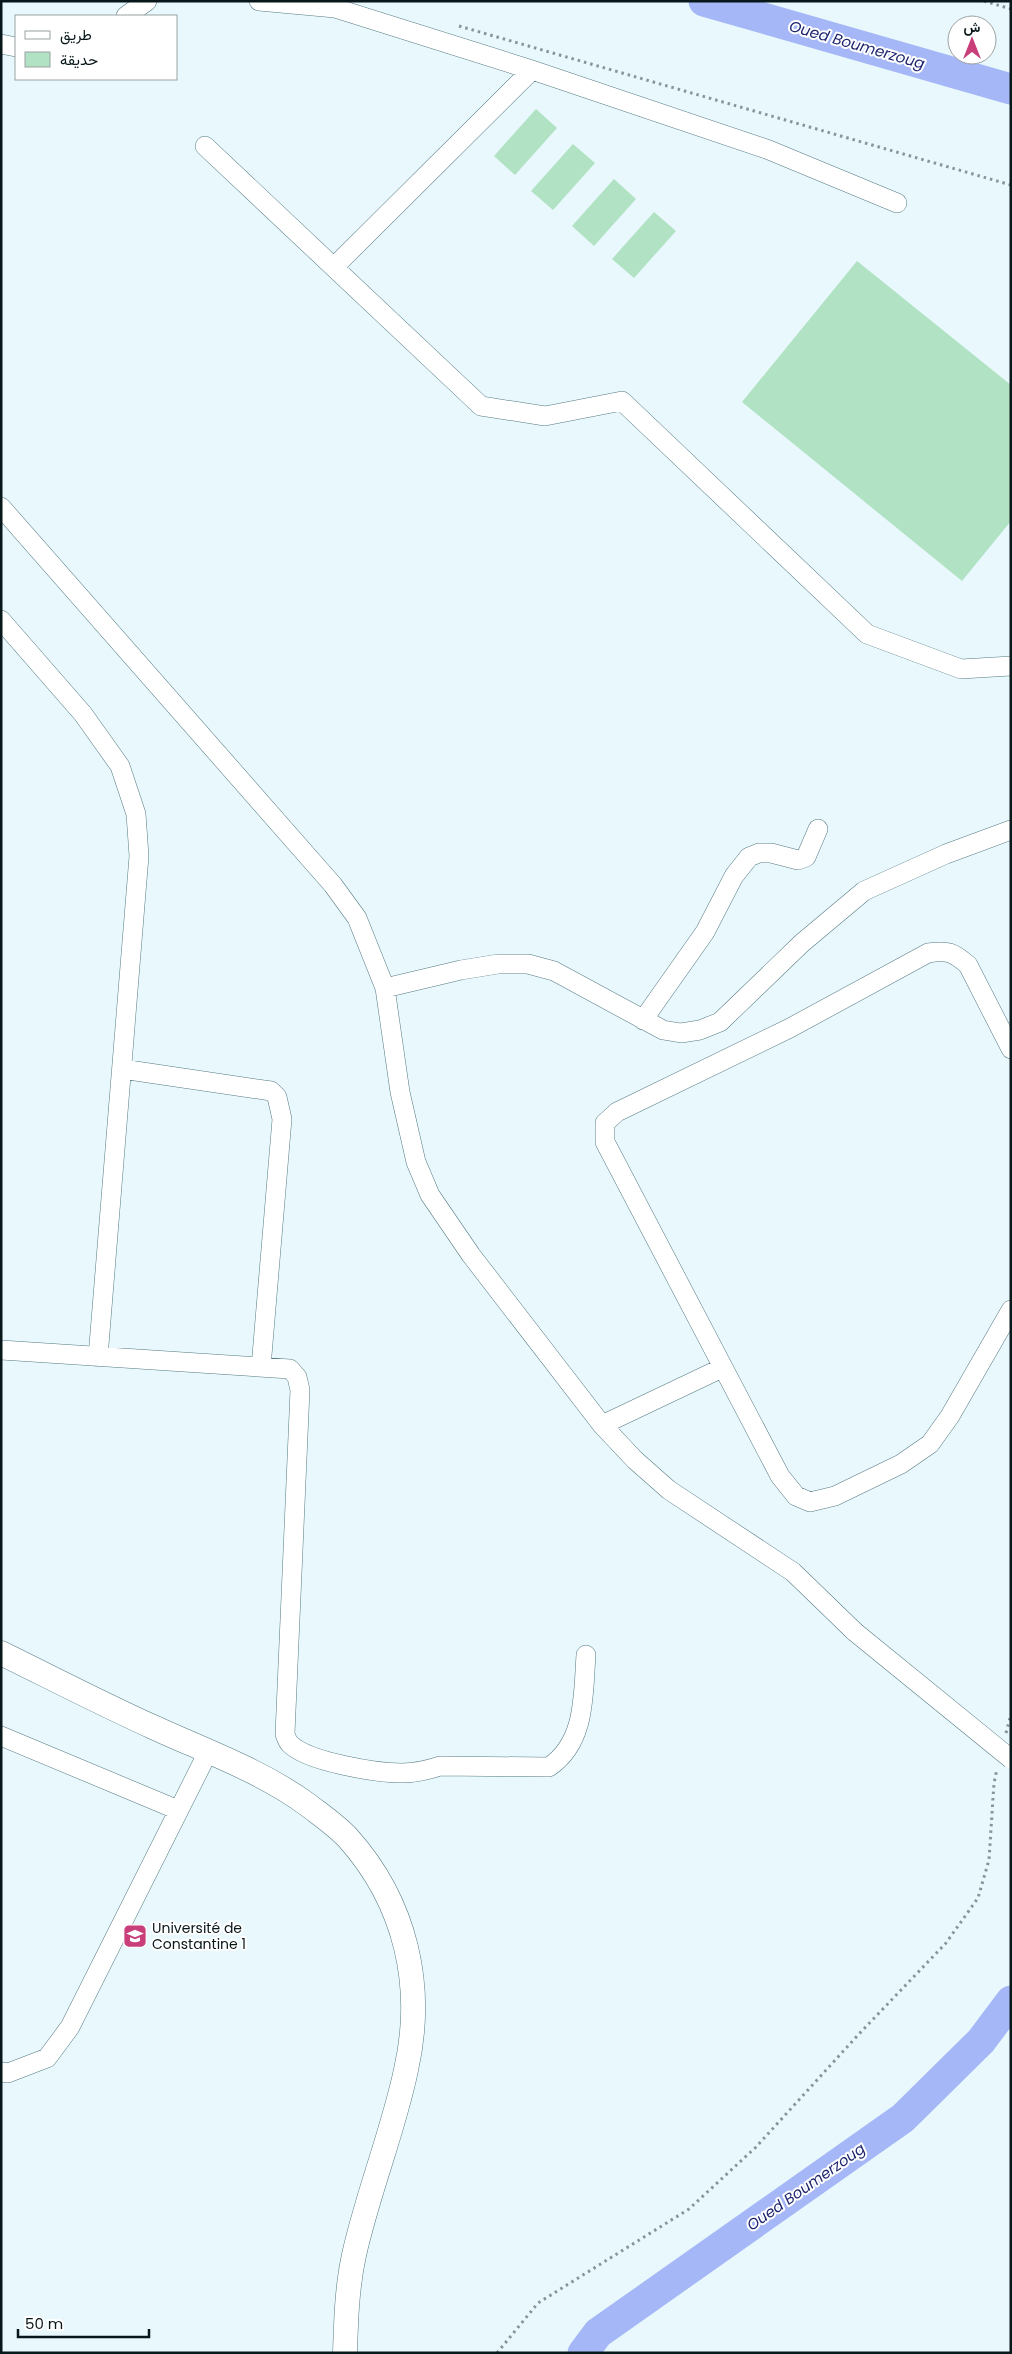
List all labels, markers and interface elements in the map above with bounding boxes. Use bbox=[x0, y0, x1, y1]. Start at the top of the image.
legend bbox=[15, 15, 178, 80]
water label: Oued Boumerzoug bbox=[787, 15, 927, 74]
north arrow bbox=[947, 15, 997, 65]
text: ش bbox=[964, 17, 981, 37]
text: طريق bbox=[60, 24, 92, 45]
text: حديقة bbox=[60, 49, 98, 70]
place label: Université de Constantine 1 bbox=[152, 1918, 246, 1954]
school or university icon: Université de Constantine 1 bbox=[122, 1923, 148, 1949]
water label: Oued Boumerzoug bbox=[742, 2138, 869, 2235]
scale bar bbox=[18, 2306, 149, 2338]
text: 50 m bbox=[25, 2313, 63, 2334]

